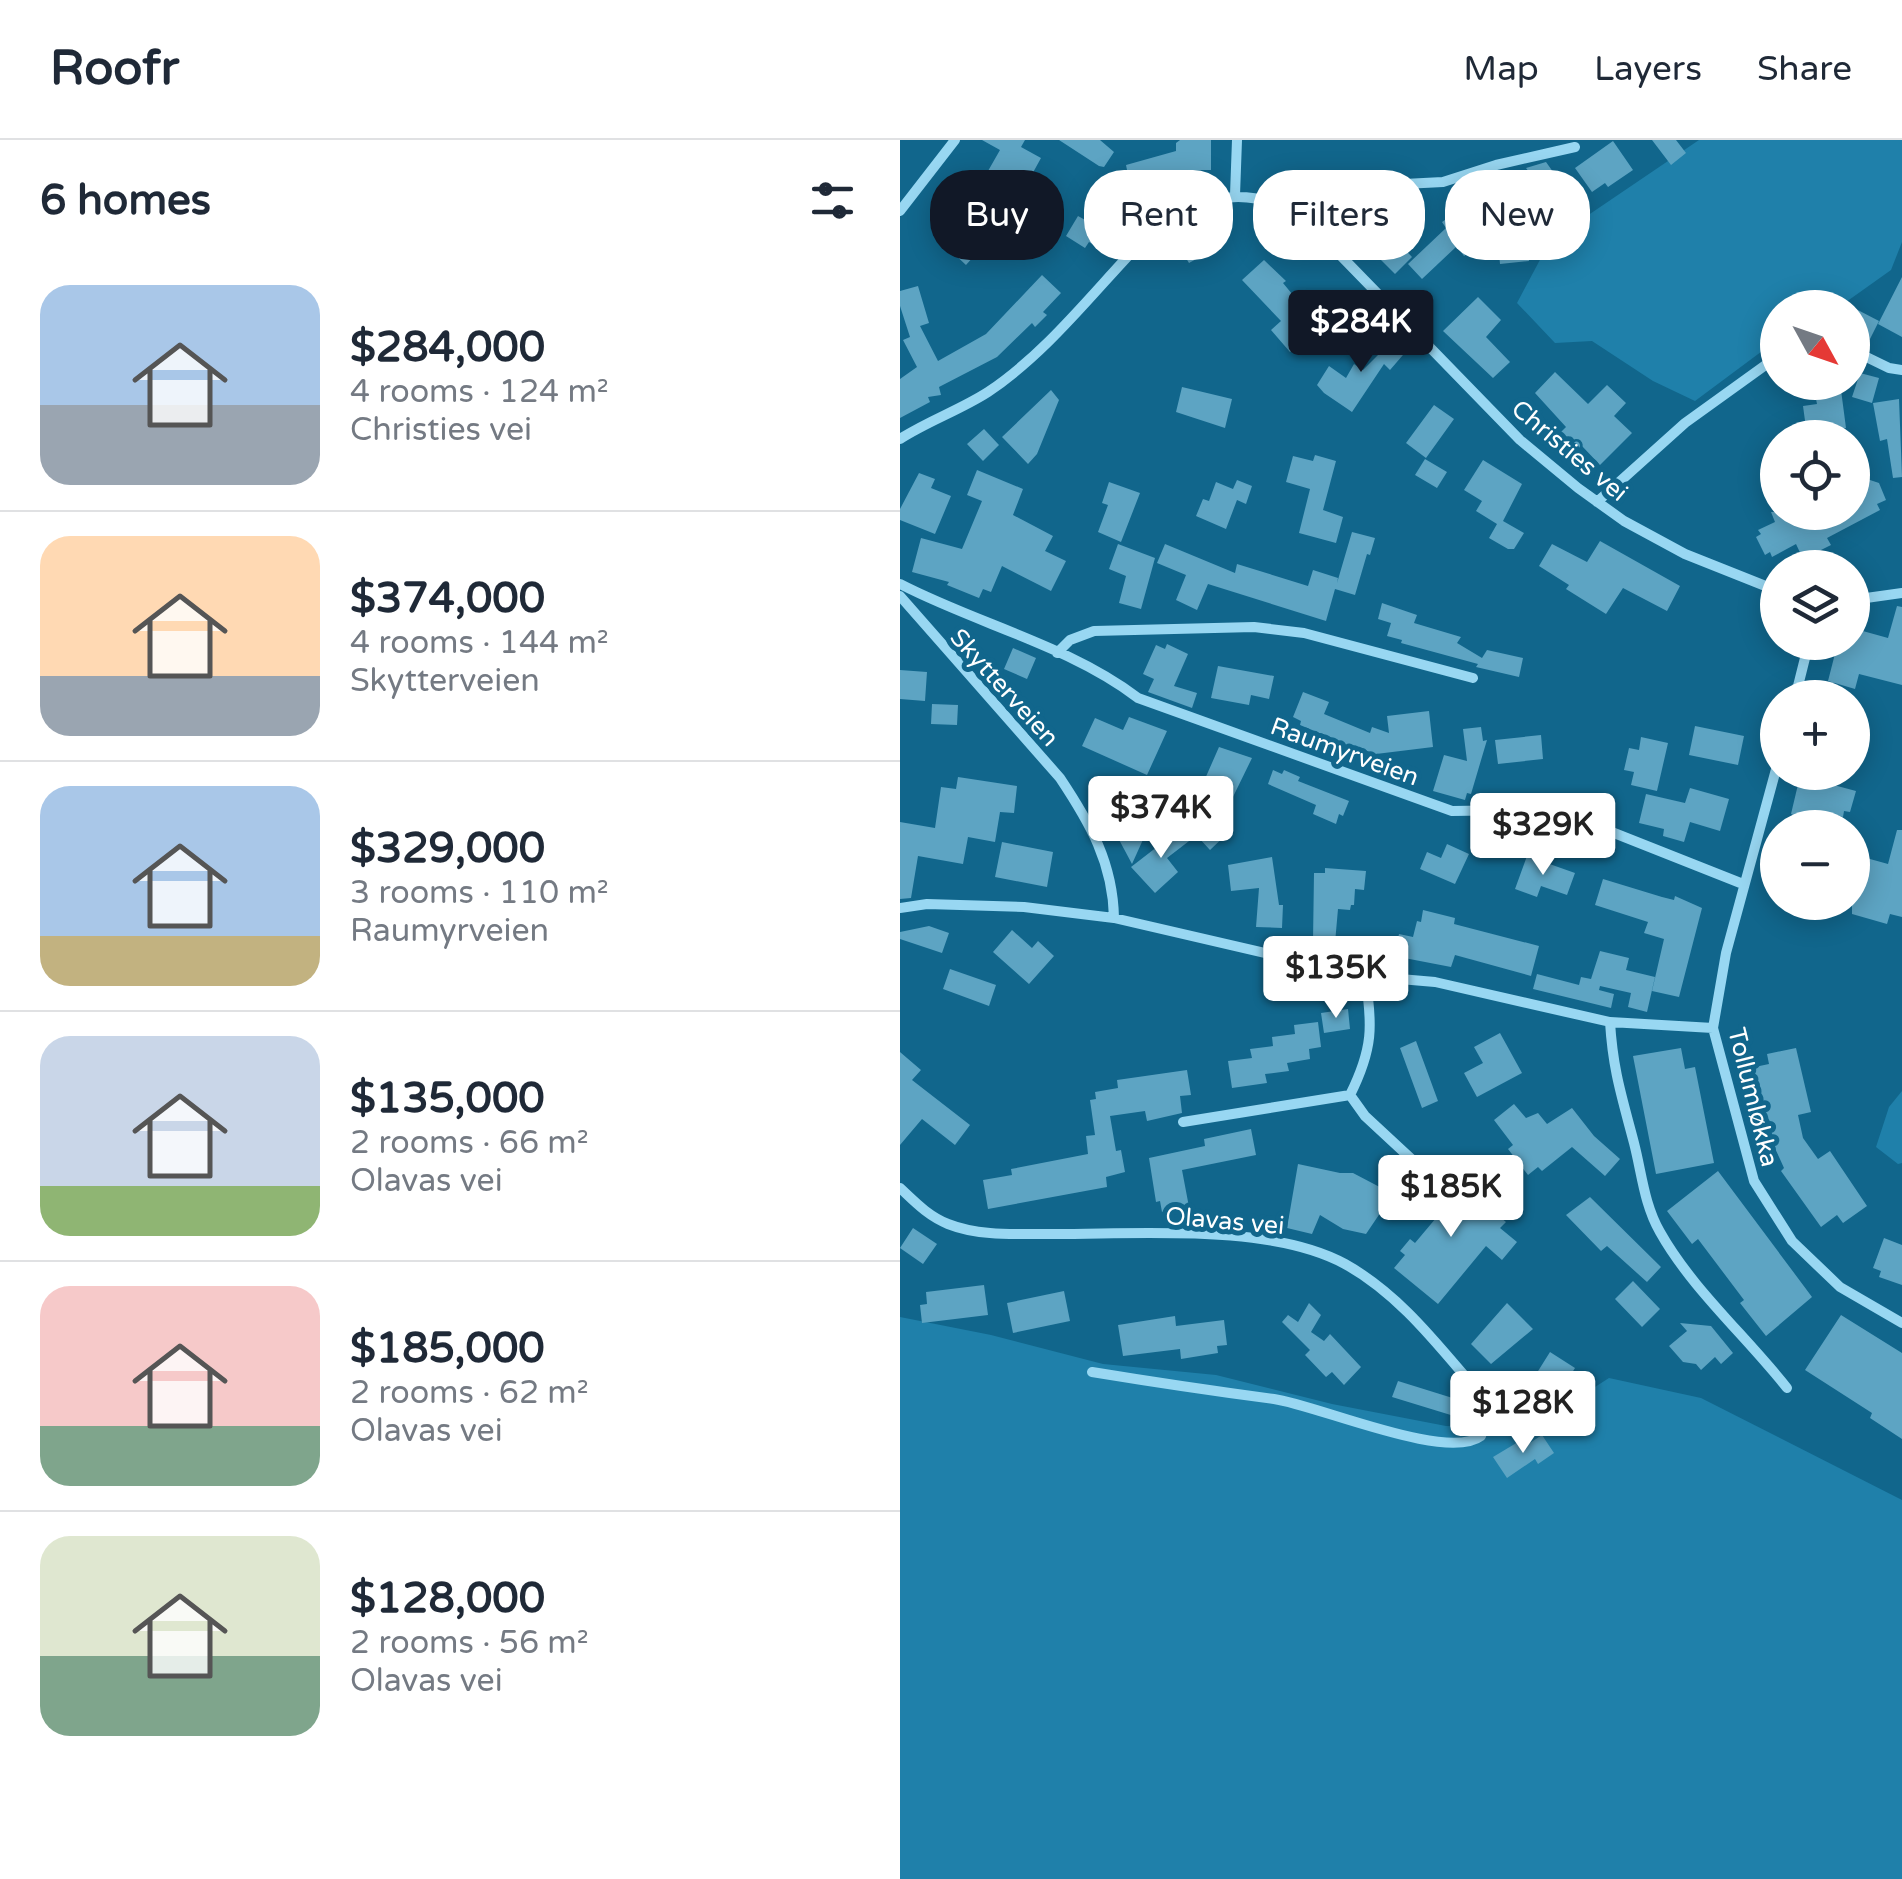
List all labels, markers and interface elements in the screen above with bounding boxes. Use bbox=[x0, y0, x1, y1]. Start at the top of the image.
text: Roofr bbox=[50, 40, 179, 98]
text: Map bbox=[1463, 48, 1539, 90]
text: Layers bbox=[1594, 48, 1702, 90]
text: Share bbox=[1757, 48, 1852, 90]
chip: Buy bbox=[930, 170, 1064, 260]
chip: Rent bbox=[1084, 170, 1233, 260]
chip: Filters bbox=[1253, 170, 1425, 260]
chip: New bbox=[1445, 170, 1590, 260]
icon: filters bbox=[805, 173, 860, 228]
text: 6 homes bbox=[40, 175, 211, 226]
pin: $284K bbox=[1291, 290, 1431, 375]
north arrow bbox=[1760, 290, 1870, 400]
map controls bbox=[1760, 290, 1870, 920]
text: $284K bbox=[1310, 303, 1412, 341]
text: $284,000 bbox=[350, 322, 545, 373]
icon: home bbox=[120, 325, 240, 445]
text: 4 rooms · 124 m² bbox=[350, 373, 609, 411]
street label: Christies vei bbox=[1505, 394, 1633, 508]
text: Christies vei bbox=[350, 411, 532, 449]
button: locate bbox=[1760, 420, 1870, 530]
button: layers bbox=[1760, 550, 1870, 660]
text: $374,000 bbox=[350, 573, 545, 624]
icon: home bbox=[120, 576, 240, 696]
street label: Skytterveien bbox=[944, 623, 1065, 753]
text: 4 rooms · 144 m² bbox=[350, 624, 609, 662]
text: Skytterveien bbox=[350, 662, 540, 700]
button: + bbox=[1760, 680, 1870, 790]
street label: Raumyrveien bbox=[1266, 711, 1423, 793]
pin: $374K bbox=[1091, 776, 1231, 861]
text: $374K bbox=[1110, 789, 1212, 827]
pin: $329K bbox=[1473, 793, 1613, 878]
text: $329K bbox=[1492, 806, 1594, 844]
button: − bbox=[1760, 810, 1870, 920]
text: $329,000 bbox=[350, 823, 545, 874]
icon: home bbox=[120, 826, 240, 946]
text: 3 rooms · 110 m² bbox=[350, 874, 609, 912]
text: Raumyrveien bbox=[350, 912, 549, 950]
pin: $135K bbox=[1266, 936, 1406, 1021]
text: $135K bbox=[1285, 949, 1387, 987]
street label: Tollumløkka bbox=[1721, 1025, 1785, 1170]
text: $135,000 bbox=[350, 1073, 545, 1124]
icon: home bbox=[120, 1076, 240, 1196]
text: 2 rooms · 66 m² bbox=[350, 1124, 589, 1162]
pin: $185K bbox=[1381, 1155, 1521, 1240]
text: Olavas vei bbox=[350, 1162, 503, 1200]
text: $185K bbox=[1400, 1168, 1502, 1206]
street label: Olavas vei bbox=[1164, 1201, 1286, 1241]
text: $185,000 bbox=[350, 1323, 545, 1374]
icon: home bbox=[120, 1326, 240, 1446]
pin: $128K bbox=[1453, 1371, 1593, 1456]
text: 2 rooms · 62 m² bbox=[350, 1374, 589, 1412]
text: $128K bbox=[1472, 1384, 1574, 1422]
text: Olavas vei bbox=[350, 1412, 503, 1450]
text: $128,000 bbox=[350, 1573, 545, 1624]
icon: home bbox=[120, 1576, 240, 1696]
text: 2 rooms · 56 m² bbox=[350, 1624, 589, 1662]
text: Olavas vei bbox=[350, 1662, 503, 1700]

